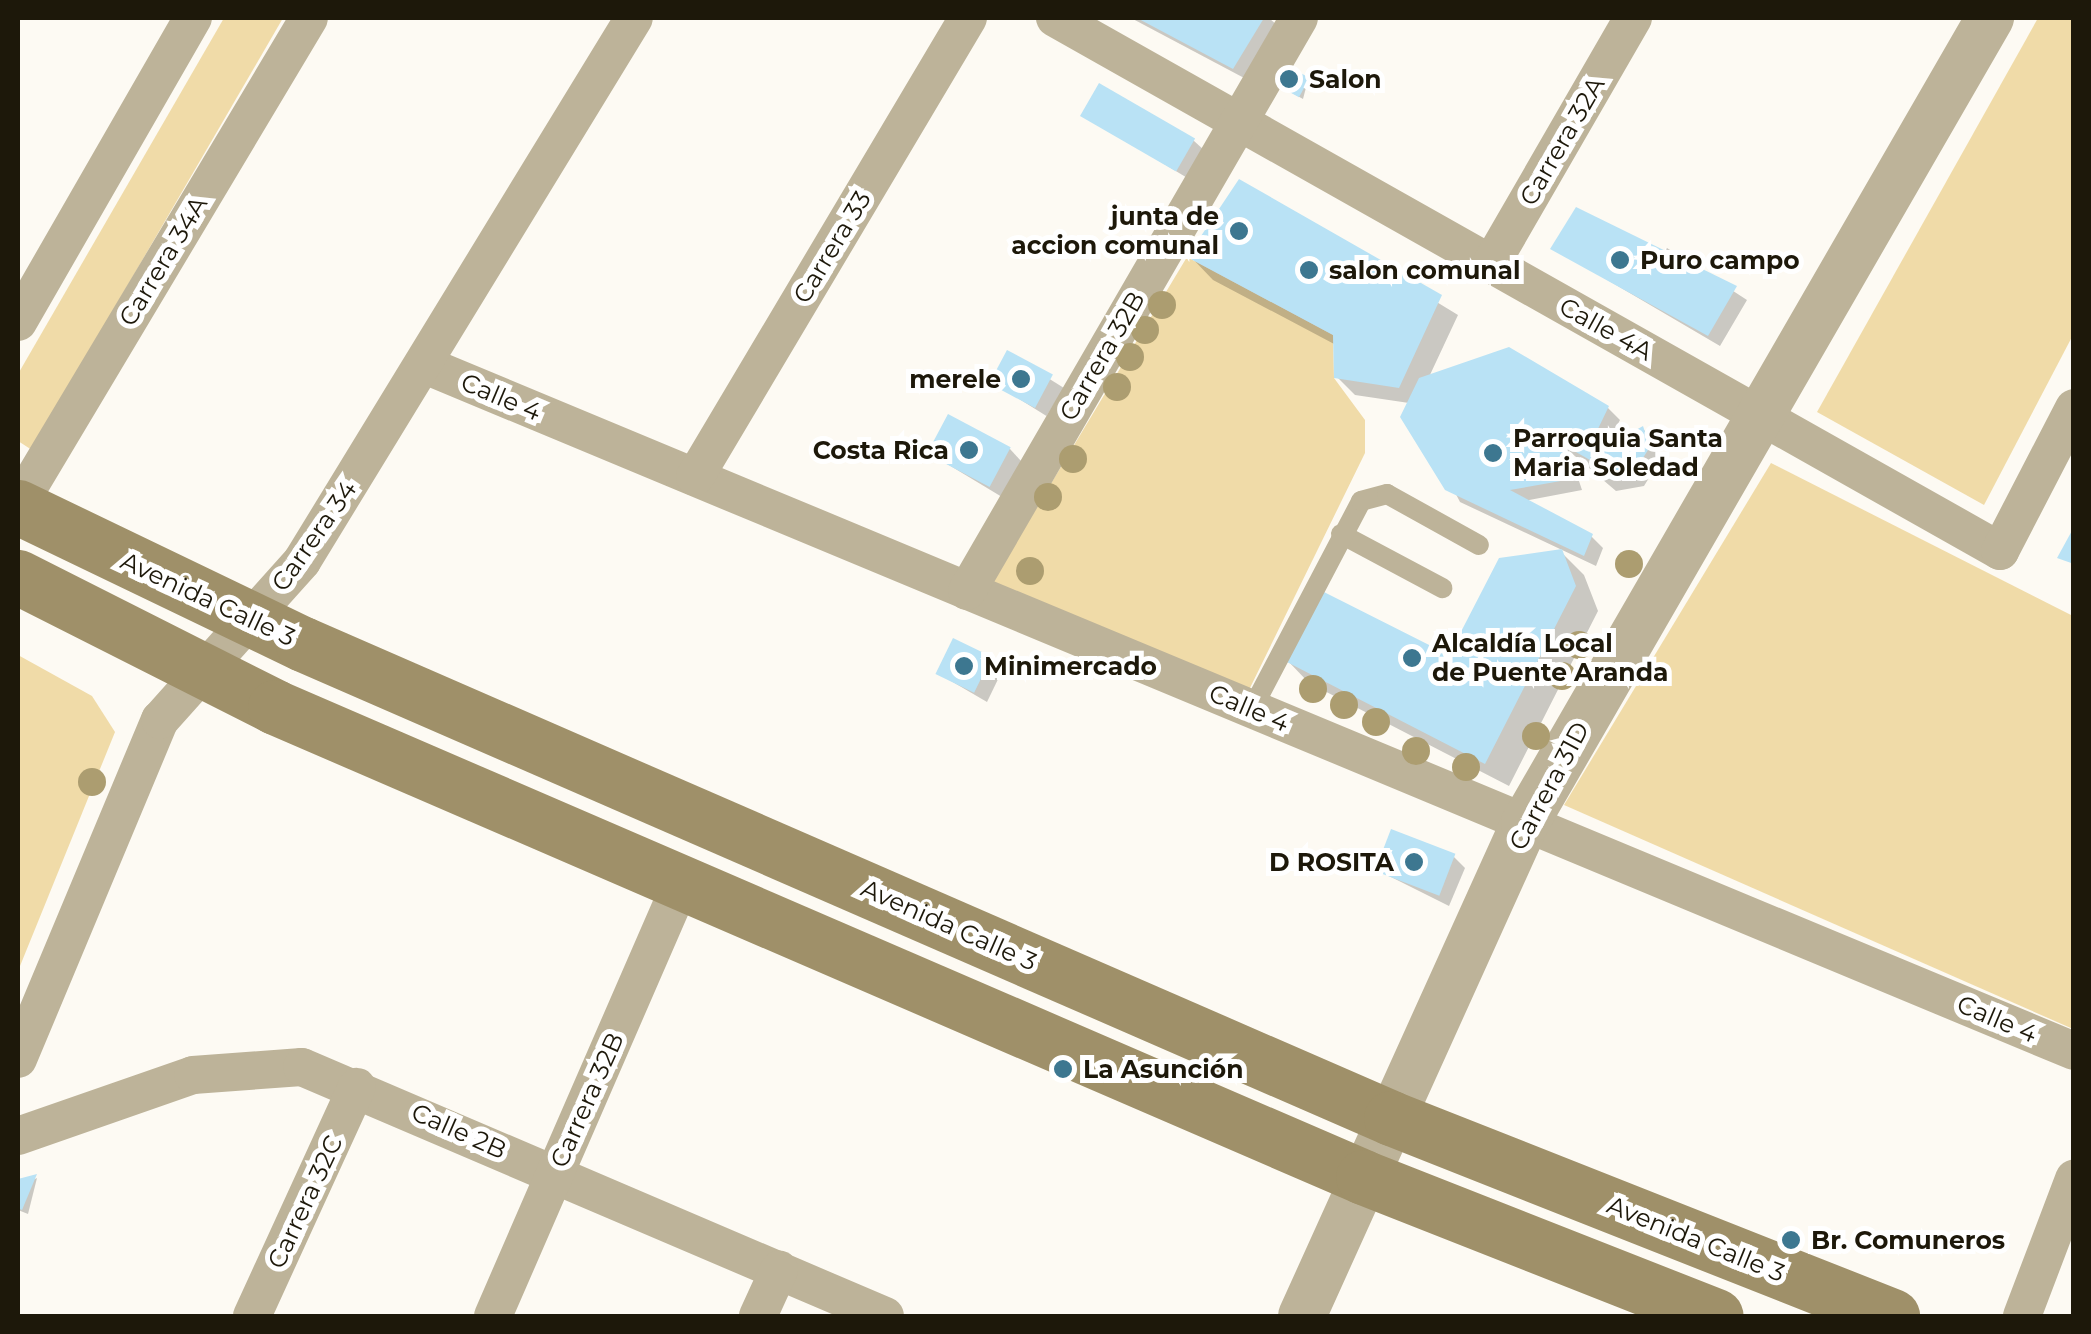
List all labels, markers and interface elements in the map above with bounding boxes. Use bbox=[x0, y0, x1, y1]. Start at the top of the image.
place label: Salon bbox=[1309, 64, 1382, 94]
marker: Salon bbox=[1278, 68, 1300, 90]
street label: Carrera 32A bbox=[1513, 71, 1611, 211]
street label: Carrera 33 bbox=[787, 186, 877, 308]
street label: Carrera 34A bbox=[113, 191, 213, 331]
place label: junta de accion comunal bbox=[1011, 202, 1219, 261]
marker: junta de accion comunal bbox=[1228, 220, 1250, 242]
place label: Puro campo bbox=[1640, 245, 1800, 275]
marker: Puro campo bbox=[1609, 249, 1631, 271]
place label: salon comunal bbox=[1329, 255, 1521, 285]
marker: salon comunal bbox=[1298, 259, 1320, 281]
street label: Carrera 32B bbox=[1053, 286, 1151, 426]
street label: Calle 4A bbox=[1554, 291, 1658, 367]
place label: merele bbox=[909, 364, 1001, 394]
street label: Calle 4 bbox=[457, 367, 545, 427]
marker: merele bbox=[1010, 368, 1032, 390]
place label: Parroquia Santa Maria Soledad bbox=[1513, 424, 1723, 483]
place label: Costa Rica bbox=[813, 435, 949, 465]
marker: Costa Rica bbox=[958, 439, 980, 461]
marker: Parroquia Santa Maria Soledad bbox=[1482, 442, 1504, 464]
street label: Carrera 34 bbox=[265, 475, 363, 597]
street label: Avenida Calle 3 bbox=[116, 545, 300, 653]
place label: Alcaldía Local de Puente Aranda bbox=[1432, 629, 1668, 688]
marker: Alcaldía Local de Puente Aranda bbox=[1401, 647, 1423, 669]
place label: Minimercado bbox=[984, 651, 1157, 681]
marker: Minimercado bbox=[953, 655, 975, 677]
street label: Calle 4 bbox=[1205, 678, 1293, 738]
street label: Carrera 31D bbox=[1503, 717, 1595, 855]
place label: D ROSITA bbox=[1269, 847, 1394, 877]
marker: D ROSITA bbox=[1403, 851, 1425, 873]
street label: Avenida Calle 3 bbox=[857, 873, 1041, 977]
street label: Calle 4 bbox=[1953, 989, 2041, 1049]
street label: Carrera 32B bbox=[544, 1028, 630, 1172]
place label: La Asunción bbox=[1083, 1054, 1243, 1084]
marker: La Asunción bbox=[1052, 1058, 1074, 1080]
street label: Calle 2B bbox=[407, 1097, 511, 1165]
street label: Carrera 32C bbox=[261, 1131, 349, 1273]
street label: Avenida Calle 3 bbox=[1603, 1190, 1789, 1288]
place label: Br. Comuneros bbox=[1811, 1225, 2005, 1255]
marker: Br. Comuneros bbox=[1780, 1229, 1802, 1251]

